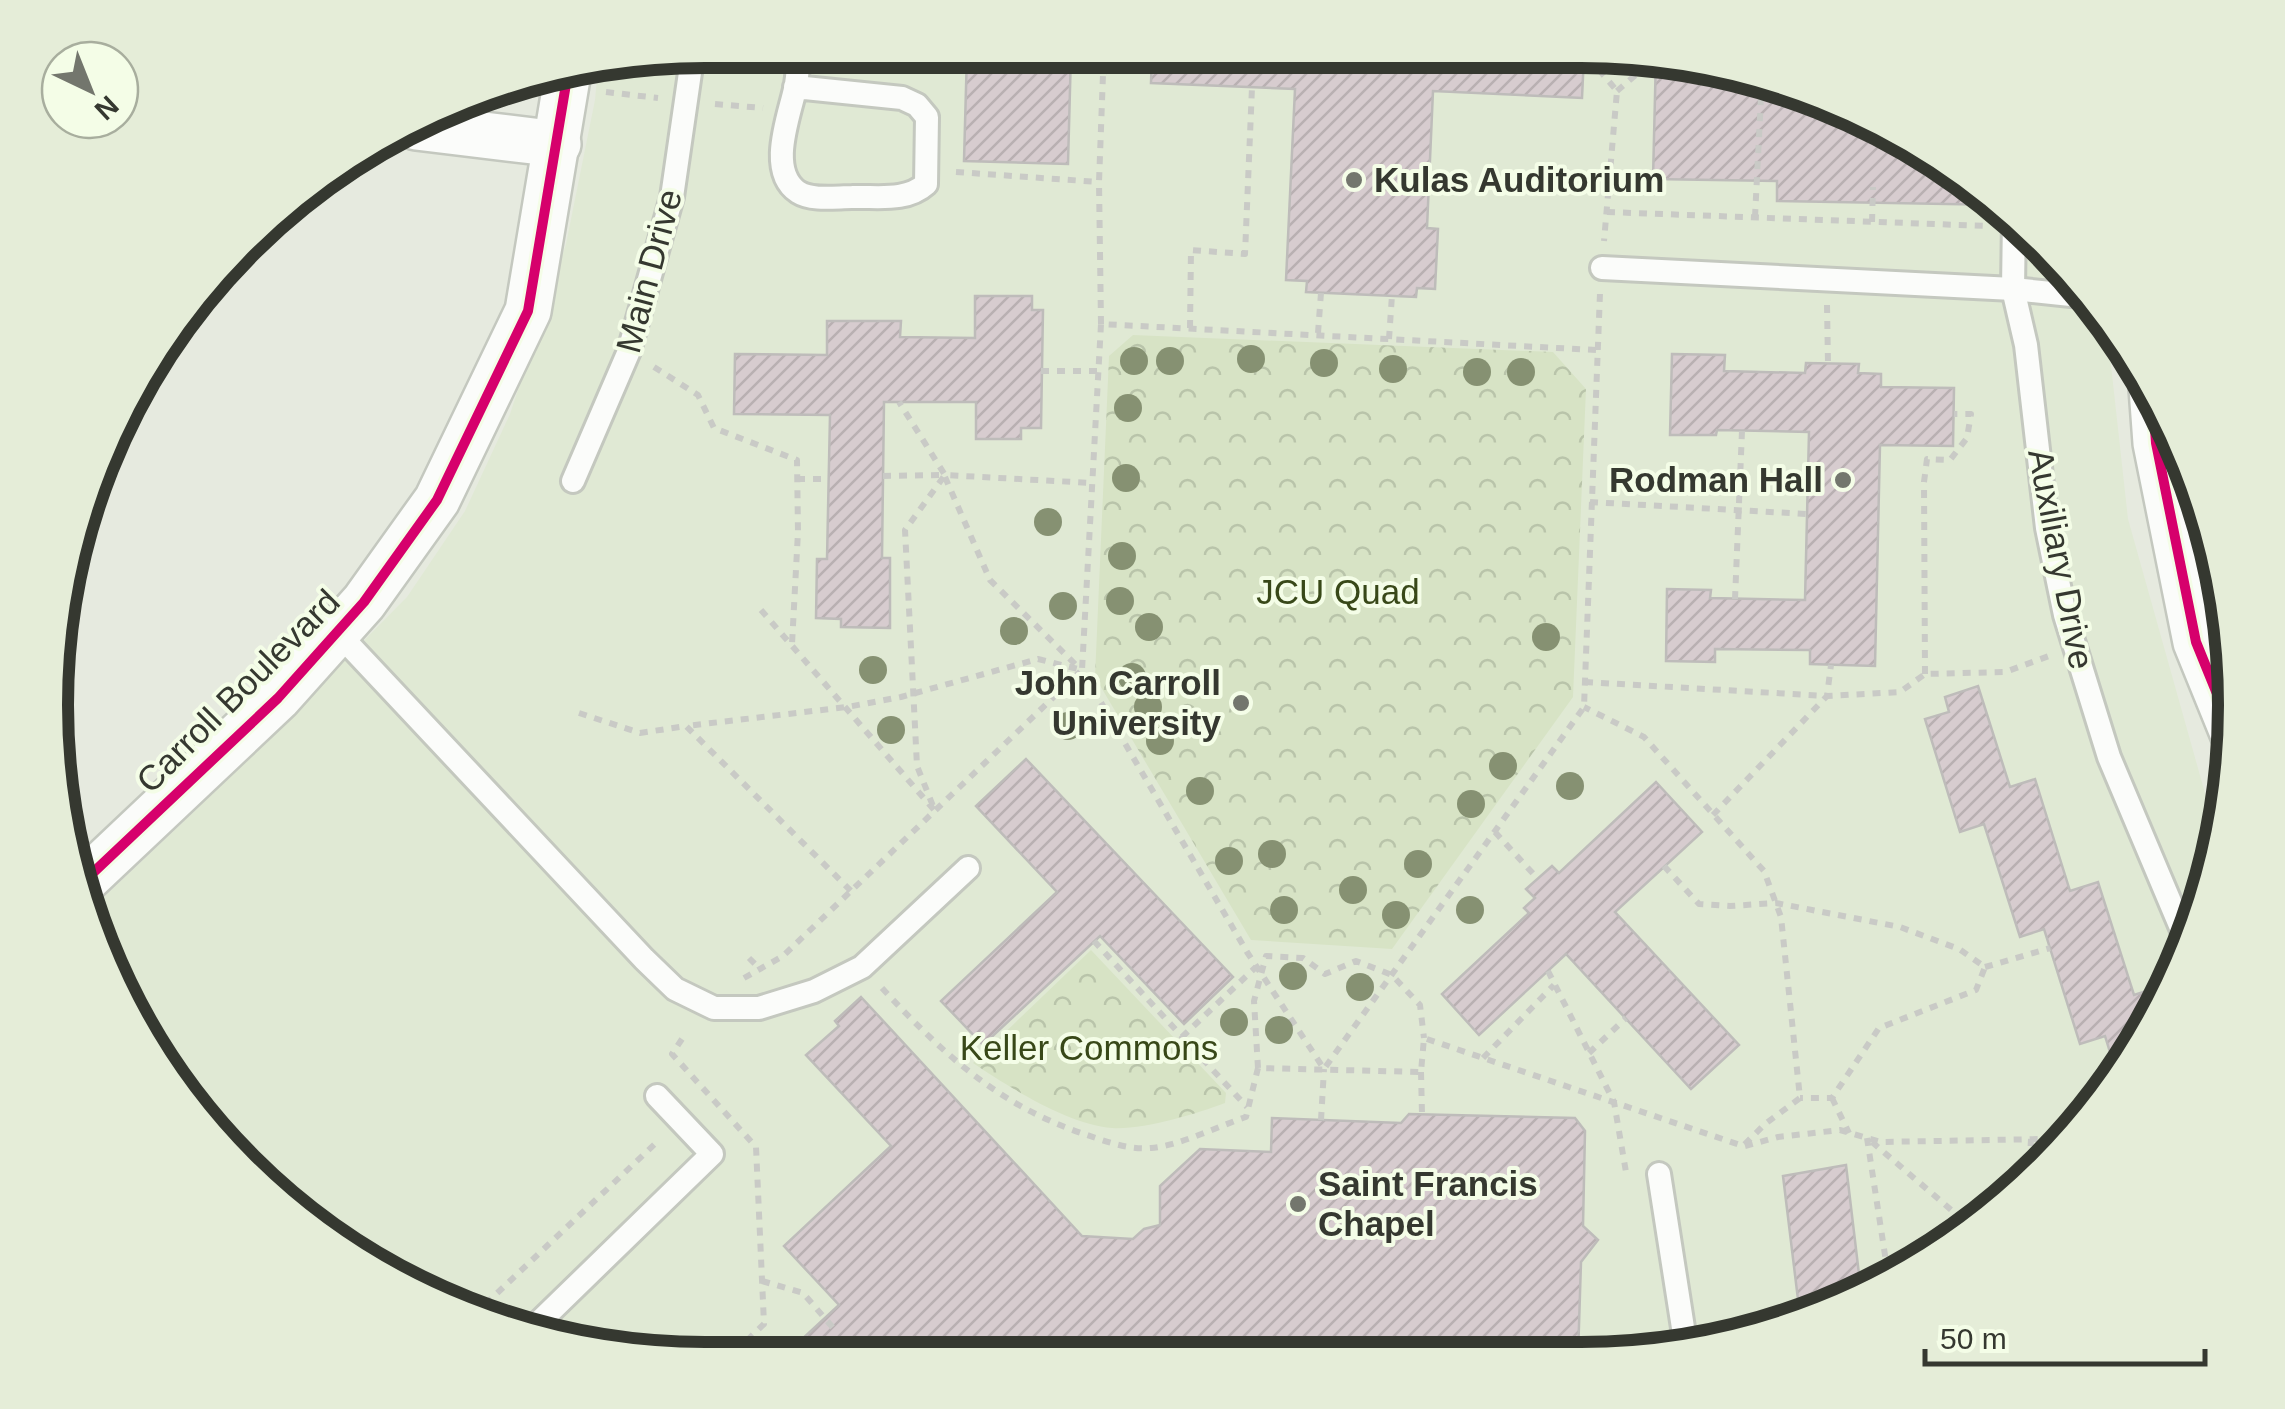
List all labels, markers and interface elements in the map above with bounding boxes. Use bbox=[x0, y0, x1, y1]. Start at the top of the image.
north arrow bbox=[40, 40, 140, 140]
text: N bbox=[89, 90, 125, 126]
place label: Kulas Auditorium bbox=[1374, 160, 1664, 199]
marker: Kulas Auditorium bbox=[1343, 169, 1365, 191]
street label: Main Drive bbox=[608, 185, 689, 357]
street label: Auxiliary Drive bbox=[2021, 445, 2102, 672]
place label: Rodman Hall bbox=[1609, 460, 1823, 499]
marker: Rodman Hall bbox=[1832, 469, 1854, 491]
park label: JCU Quad bbox=[1256, 572, 1420, 611]
street label: Carroll Boulevard bbox=[128, 581, 347, 800]
place label: John Carroll University bbox=[1015, 663, 1222, 742]
marker: John Carroll University bbox=[1230, 692, 1252, 714]
park label: Keller Commons bbox=[960, 1028, 1218, 1067]
place label: Saint Francis Chapel bbox=[1318, 1164, 1538, 1243]
marker: Saint Francis Chapel bbox=[1287, 1193, 1309, 1215]
scale bar bbox=[1925, 1304, 2205, 1366]
text: 50 m bbox=[1940, 1322, 2007, 1355]

